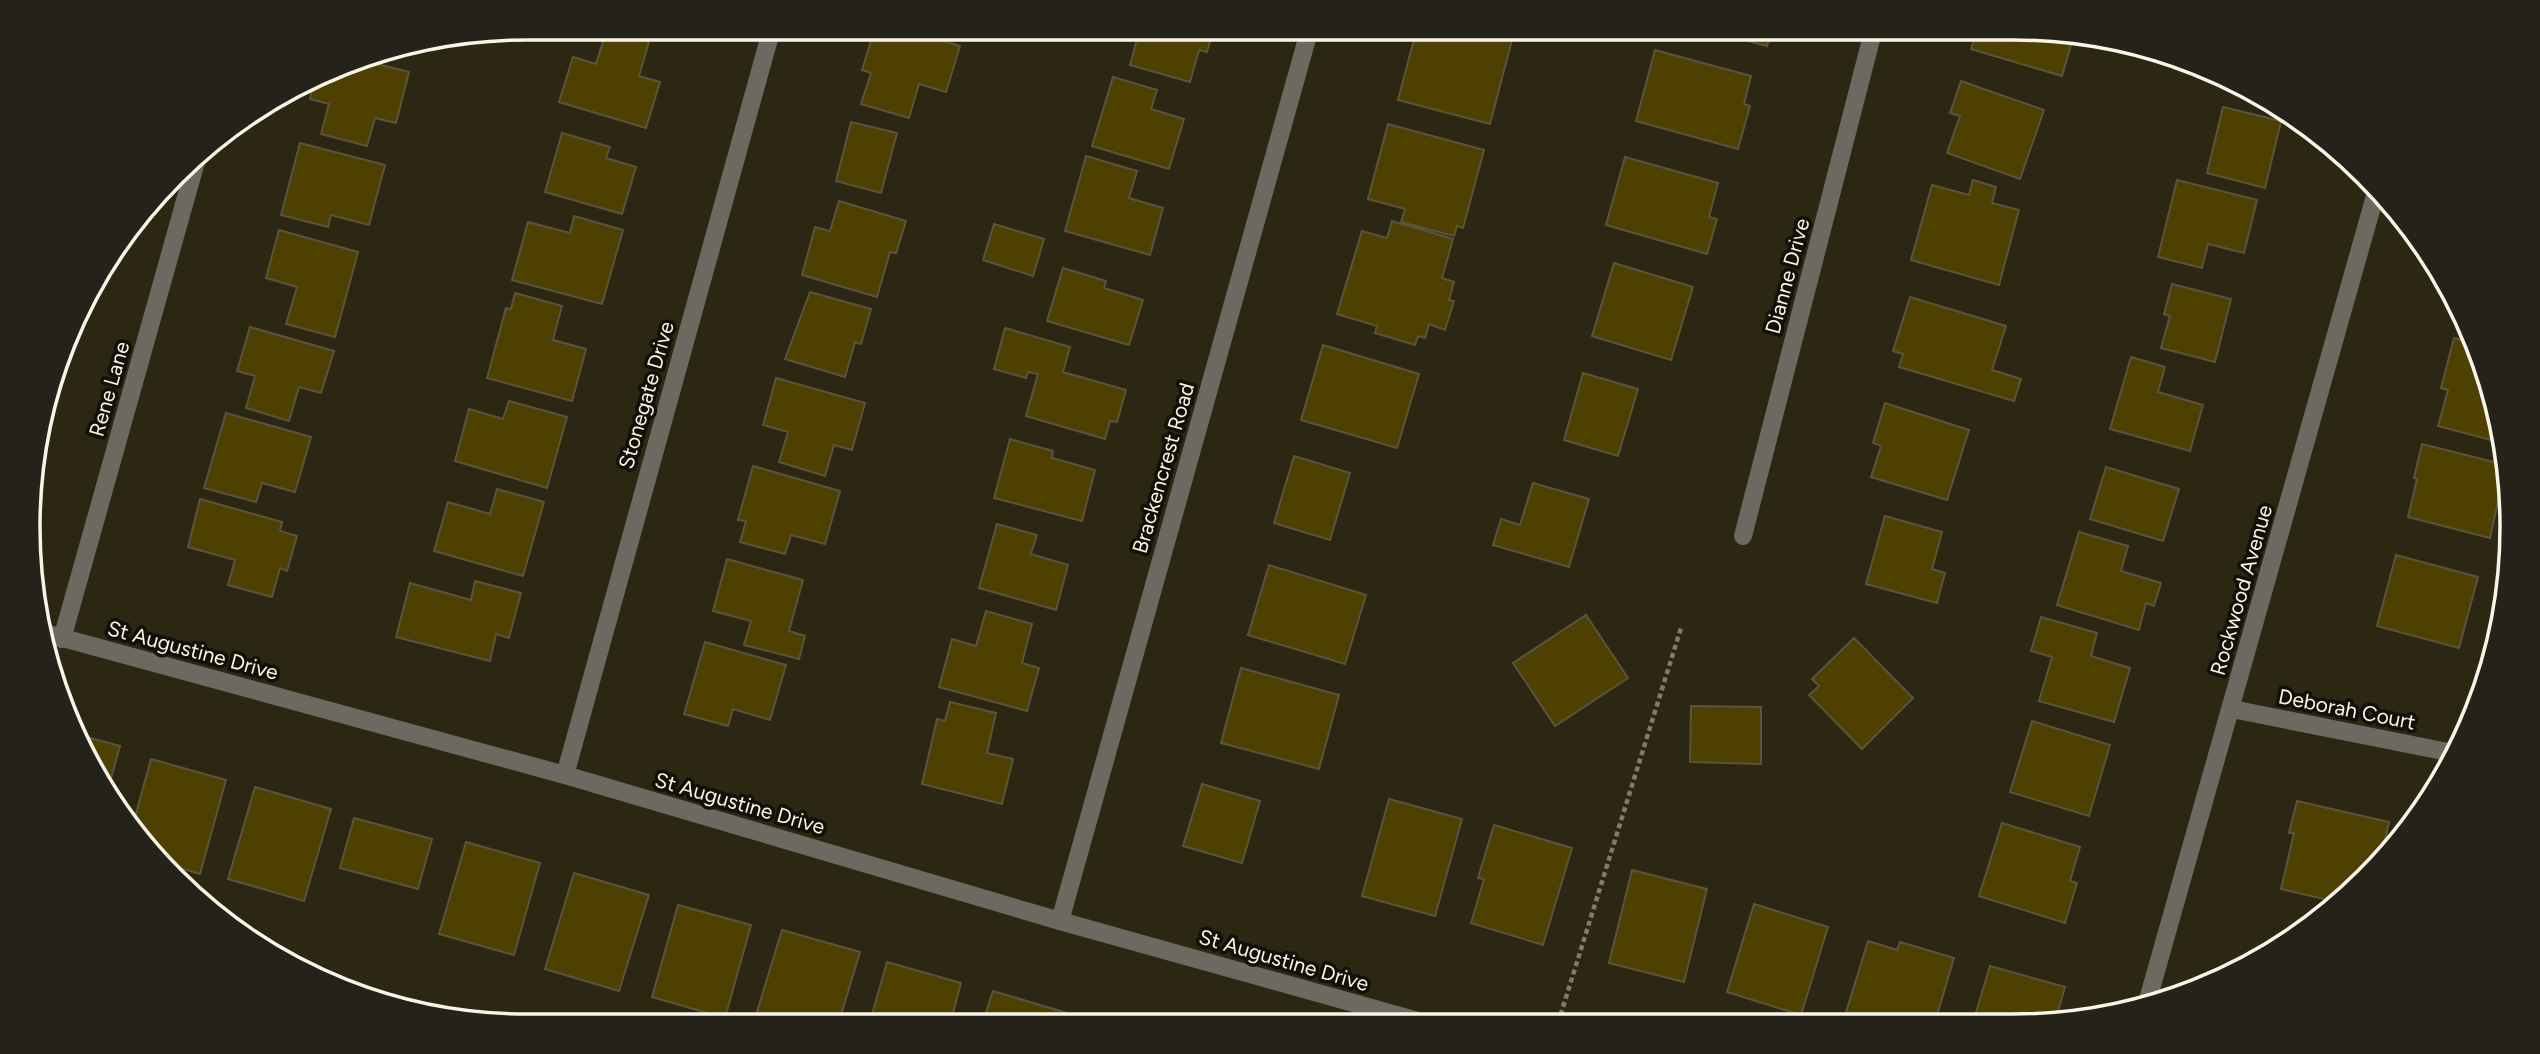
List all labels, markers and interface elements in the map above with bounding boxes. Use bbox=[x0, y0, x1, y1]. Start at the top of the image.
street label: Dianne Drive bbox=[1760, 215, 1814, 337]
street label: Stonegate Drive bbox=[613, 318, 679, 472]
street label: Rene Lane bbox=[84, 339, 134, 439]
street label: Brackencrest Road bbox=[1127, 380, 1199, 556]
street label: Rockwood Avenue bbox=[2205, 502, 2277, 678]
street label: St Augustine Drive bbox=[105, 615, 281, 685]
street label: Deborah Court bbox=[2276, 683, 2418, 735]
street label: St Augustine Drive bbox=[652, 767, 828, 839]
street label: St Augustine Drive bbox=[1196, 924, 1372, 996]

